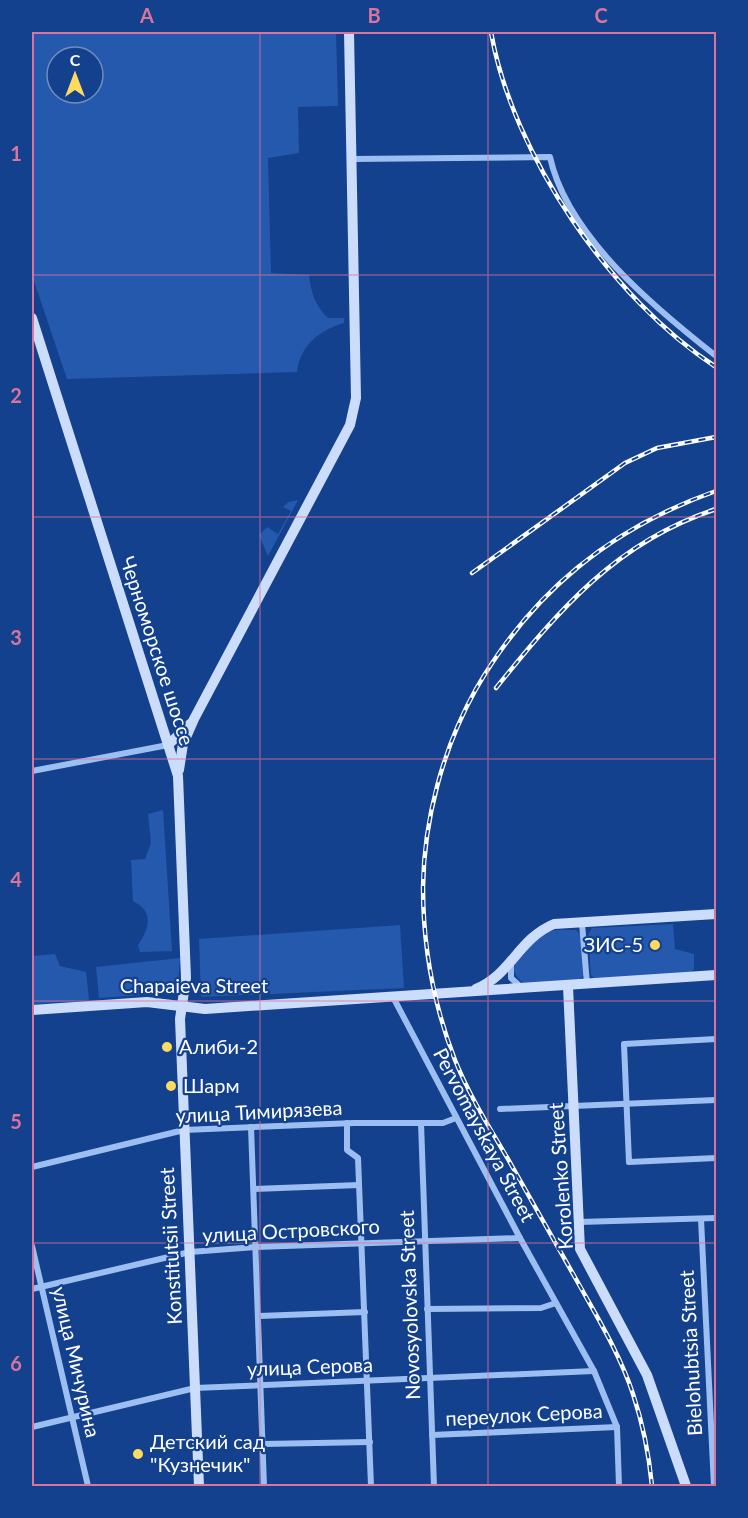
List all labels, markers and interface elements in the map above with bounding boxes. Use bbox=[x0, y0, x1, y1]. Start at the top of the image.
text: A bbox=[139, 3, 154, 27]
text: B bbox=[367, 3, 381, 27]
text: C bbox=[594, 3, 608, 27]
north arrow bbox=[45, 45, 105, 105]
text: С bbox=[70, 50, 81, 69]
text: 1 bbox=[10, 141, 22, 165]
text: 2 bbox=[10, 383, 22, 407]
street label: Черноморское шоссе bbox=[116, 553, 200, 748]
text: 3 bbox=[10, 625, 22, 649]
text: 4 bbox=[10, 867, 22, 891]
place label: ЗИС-5 bbox=[584, 932, 643, 956]
marker: ЗИС-5 bbox=[648, 938, 662, 952]
street label: Chapaieva Street bbox=[120, 973, 268, 997]
place label: Алиби-2 bbox=[179, 1034, 258, 1058]
marker: Алиби-2 bbox=[160, 1040, 174, 1054]
street label: Pervomayskaya Street bbox=[429, 1044, 541, 1226]
place label: Шарм bbox=[183, 1073, 240, 1097]
marker: Шарм bbox=[164, 1079, 178, 1093]
street label: улица Тимирязева bbox=[175, 1095, 343, 1127]
street label: Korolenko Street bbox=[543, 1102, 577, 1250]
text: 5 bbox=[10, 1109, 22, 1133]
street label: Konstitutsii Street bbox=[154, 1167, 186, 1325]
street label: Novosyolovska Street bbox=[394, 1210, 424, 1400]
street label: улица Островского bbox=[202, 1213, 380, 1247]
street label: Bielohubtsia Street bbox=[674, 1270, 706, 1437]
street label: улица Мичурина bbox=[48, 1284, 106, 1440]
text: 6 bbox=[10, 1351, 22, 1375]
street label: улица Серова bbox=[247, 1352, 373, 1380]
street label: переулок Серова bbox=[445, 1398, 603, 1430]
place label: Детский сад "Кузнечик" bbox=[150, 1429, 265, 1476]
marker: Детский сад "Кузнечик" bbox=[131, 1447, 145, 1461]

